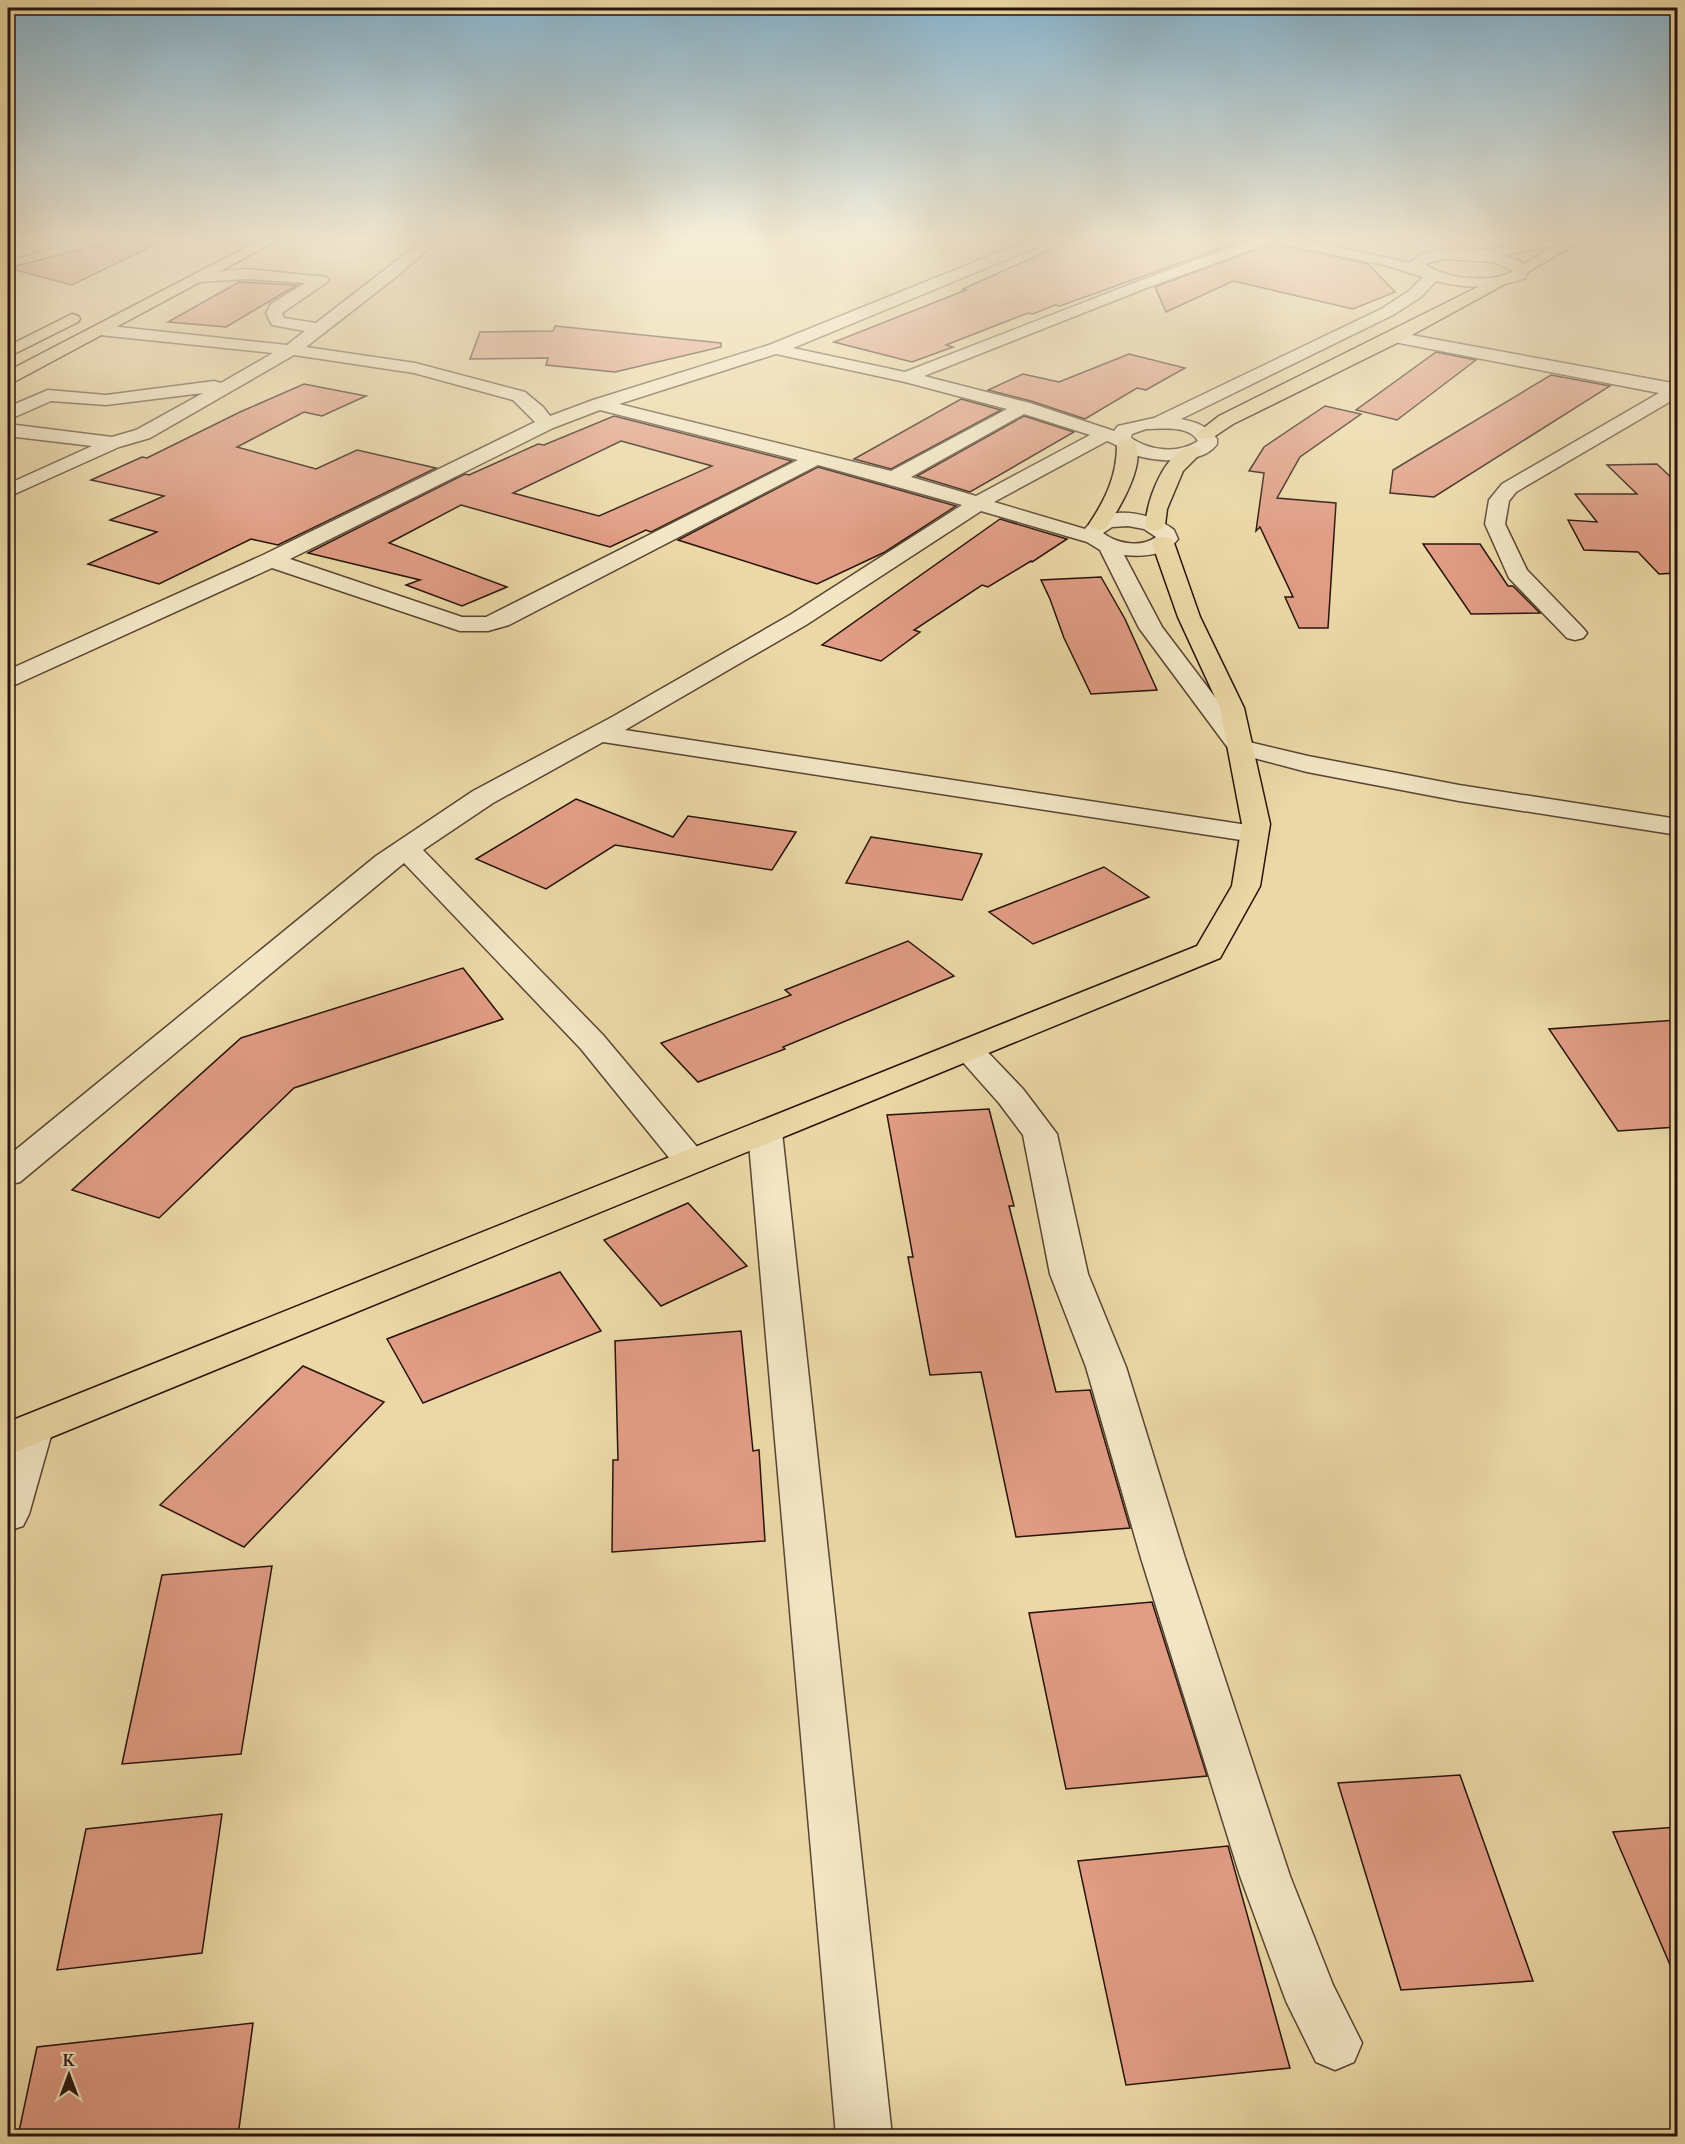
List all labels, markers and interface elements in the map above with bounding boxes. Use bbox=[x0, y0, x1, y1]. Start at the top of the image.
north arrow bbox=[39, 2045, 99, 2105]
text: K bbox=[63, 2050, 76, 2072]

